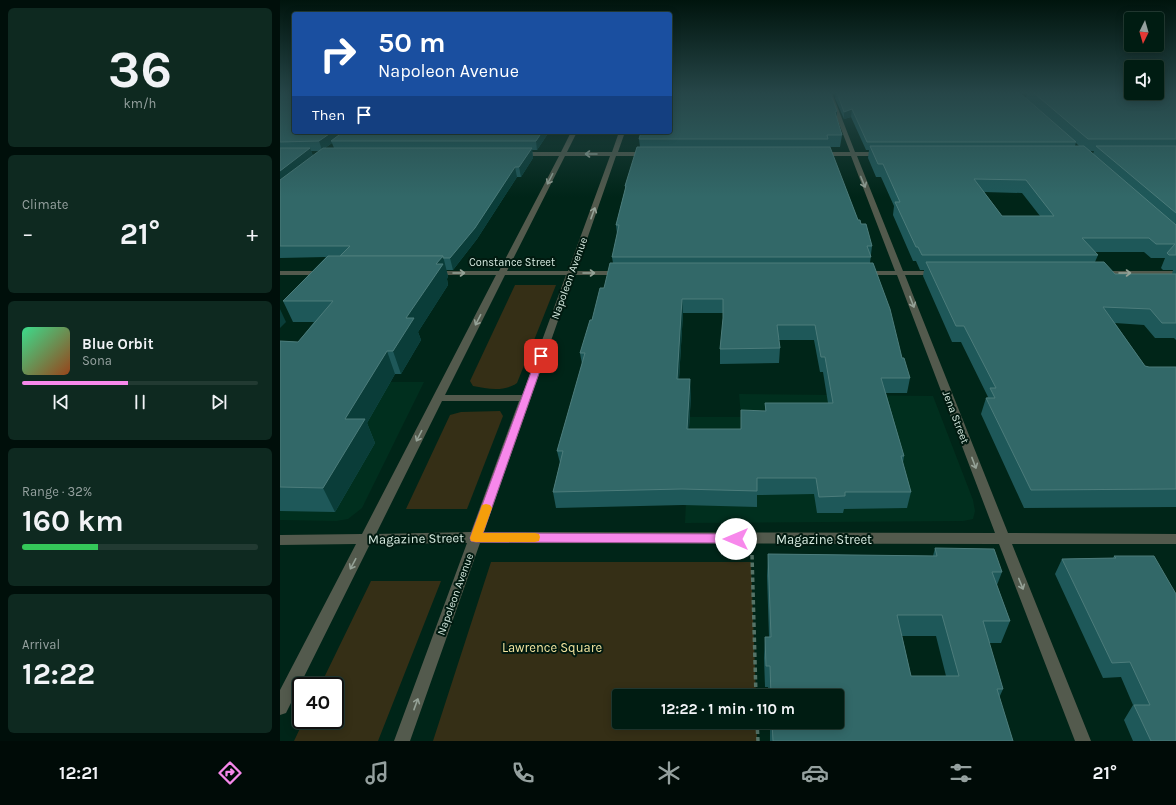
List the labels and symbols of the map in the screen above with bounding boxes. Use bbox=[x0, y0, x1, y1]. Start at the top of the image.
north arrow bbox=[1124, 12, 1164, 52]
one-way arrow bbox=[585, 150, 598, 158]
one-way arrow bbox=[546, 173, 553, 185]
one-way arrow bbox=[860, 175, 868, 187]
one-way arrow bbox=[590, 207, 597, 220]
street label: Napoleon Avenue bbox=[549, 235, 590, 321]
street label: Constance Street bbox=[469, 256, 555, 269]
one-way arrow bbox=[452, 269, 465, 277]
one-way arrow bbox=[582, 269, 595, 277]
one-way arrow bbox=[1118, 269, 1131, 277]
one-way arrow bbox=[909, 296, 917, 308]
one-way arrow bbox=[474, 314, 481, 326]
pin bbox=[524, 339, 558, 373]
street label: Jena Street bbox=[940, 389, 972, 445]
one-way arrow bbox=[415, 429, 422, 441]
one-way arrow bbox=[970, 456, 978, 468]
position arrow bbox=[715, 518, 757, 560]
street label: Magazine Street bbox=[368, 530, 464, 547]
street label: Magazine Street bbox=[776, 532, 872, 547]
street label: Napoleon Avenue bbox=[435, 551, 476, 637]
one-way arrow bbox=[349, 558, 357, 570]
one-way arrow bbox=[1017, 578, 1025, 590]
park label: Lawrence Square bbox=[502, 640, 602, 656]
speed limit sign: 40 bbox=[292, 677, 344, 729]
one-way arrow bbox=[412, 699, 420, 711]

